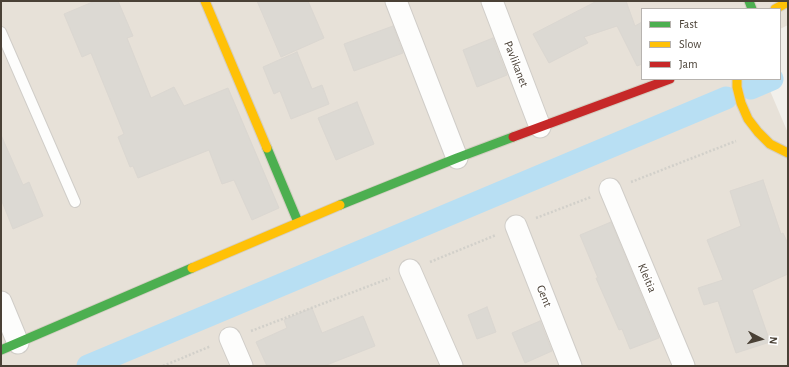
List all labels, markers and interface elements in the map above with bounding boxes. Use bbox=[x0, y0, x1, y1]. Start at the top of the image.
legend bbox=[641, 8, 781, 80]
text: Fast bbox=[679, 18, 698, 30]
text: Slow bbox=[679, 38, 701, 50]
street label: Pavlikanet bbox=[501, 39, 531, 89]
text: Jam bbox=[679, 58, 698, 70]
street label: Kleitia bbox=[634, 261, 660, 295]
street label: Gent bbox=[533, 283, 555, 309]
north arrow bbox=[741, 319, 781, 359]
text: N bbox=[768, 336, 779, 345]

